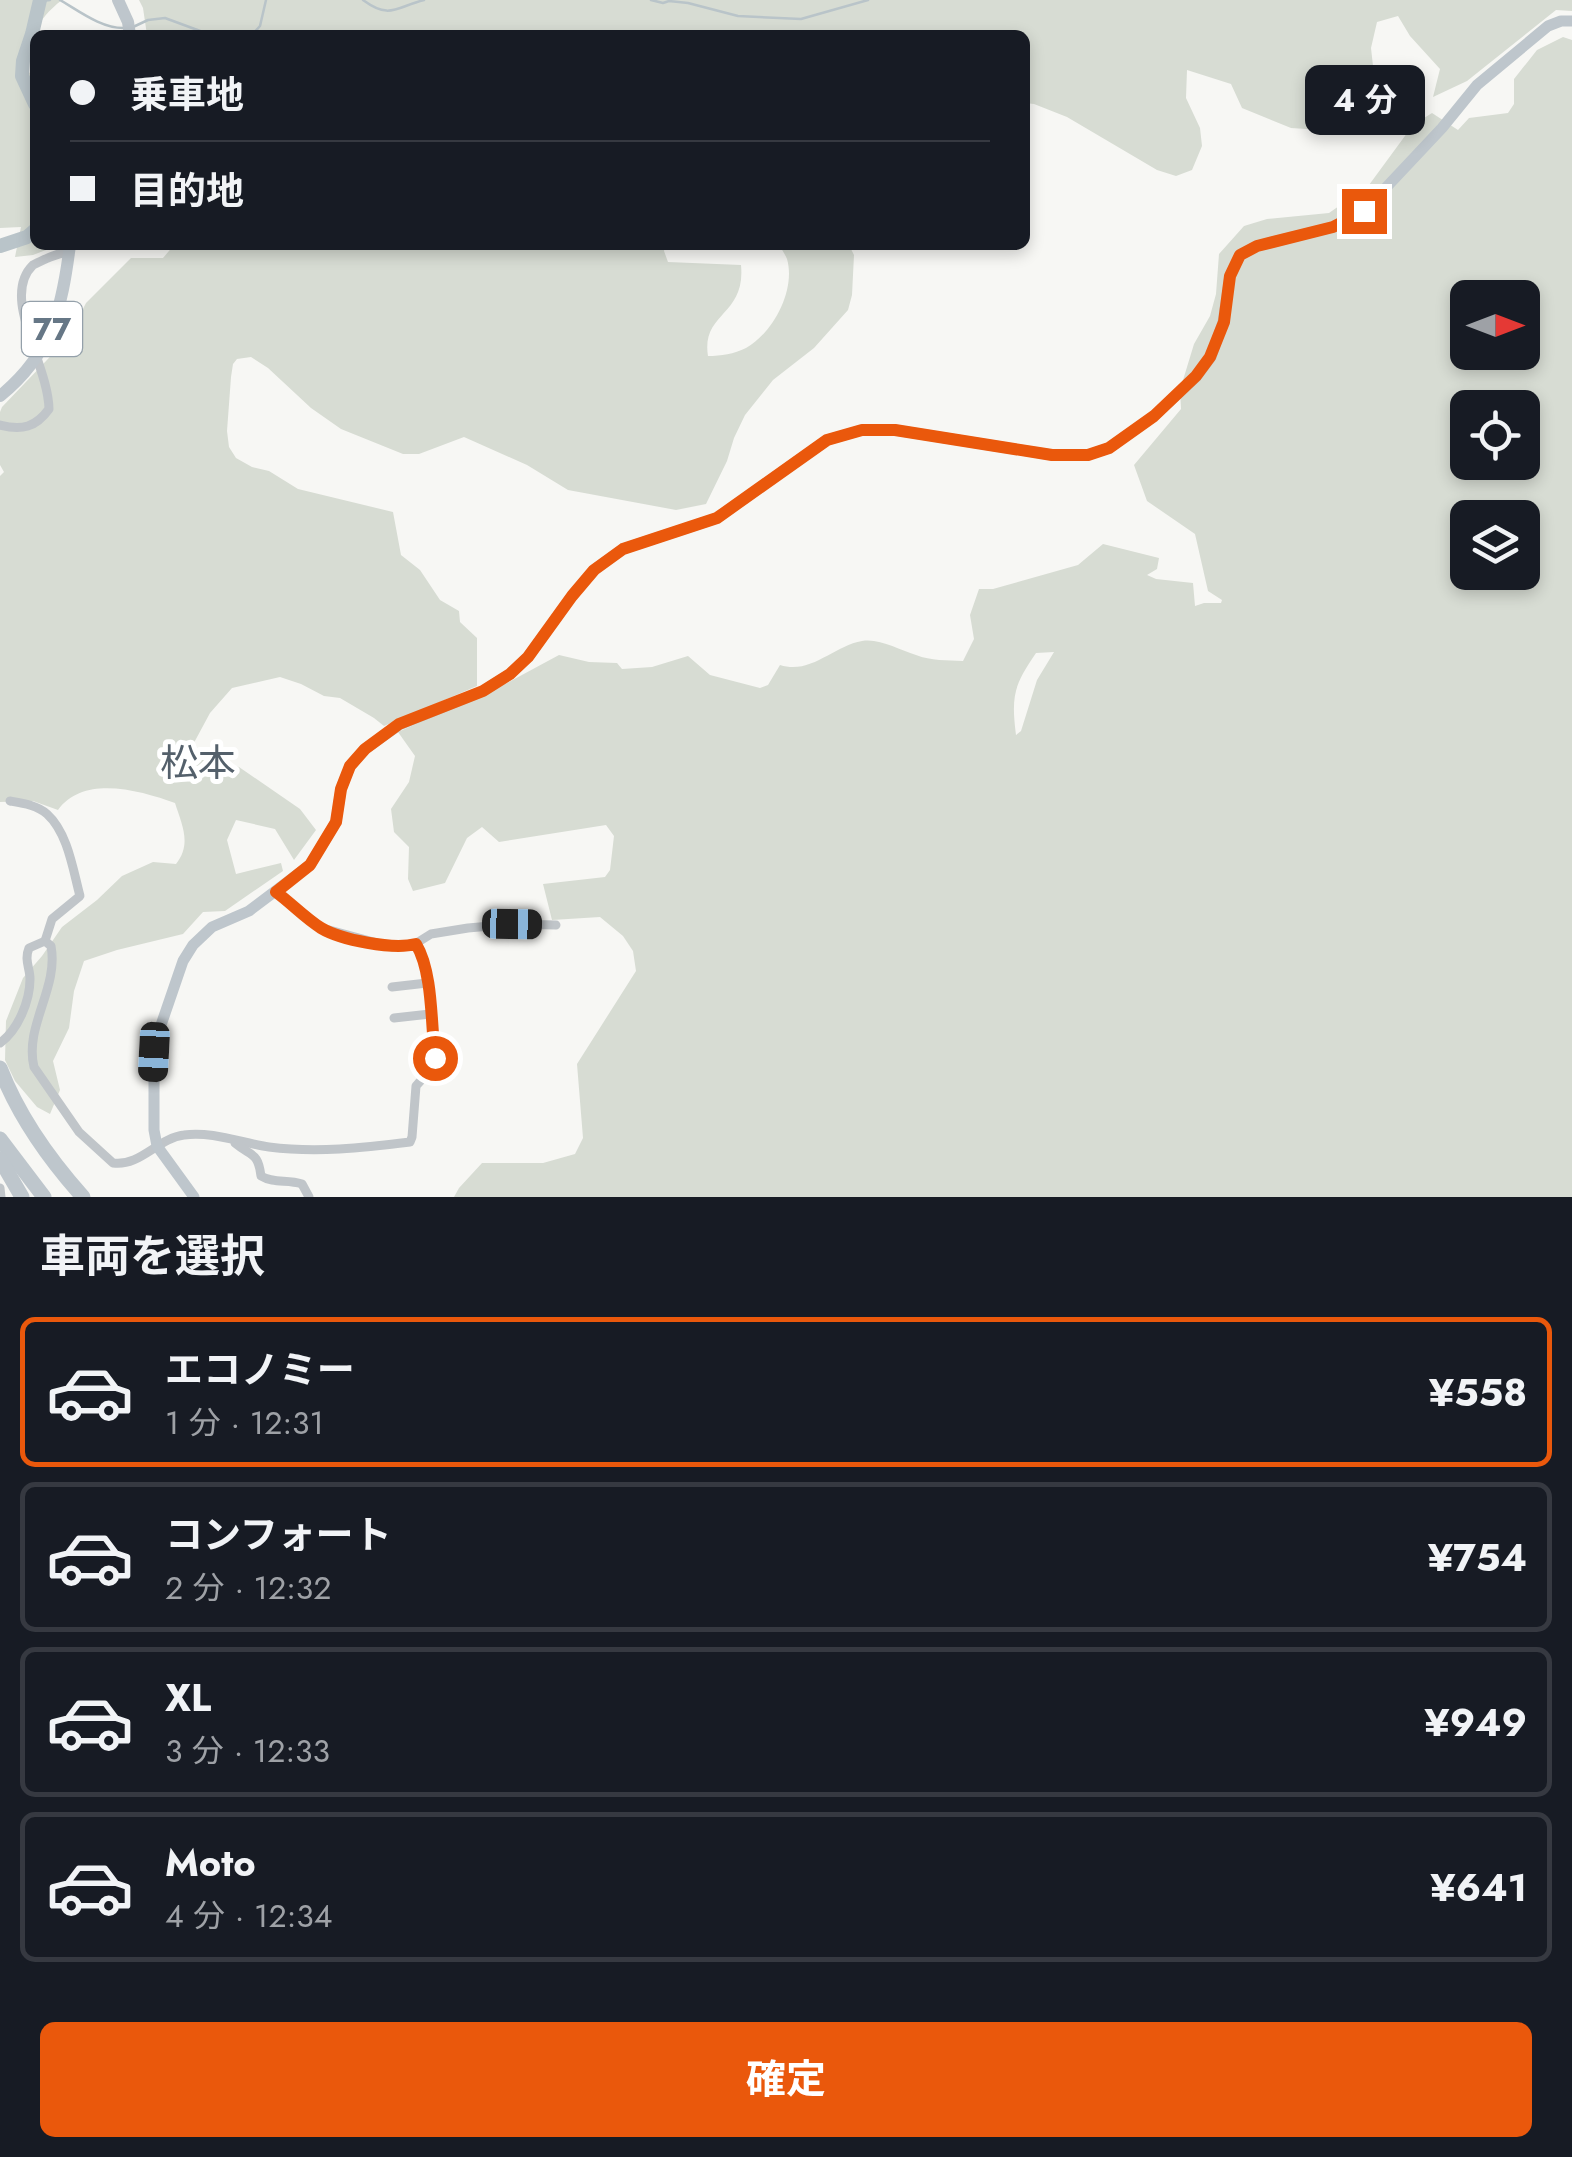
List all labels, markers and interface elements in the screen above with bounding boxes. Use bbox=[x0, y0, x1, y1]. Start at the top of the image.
callout: 4 分 bbox=[1304, 66, 1424, 136]
text: 乗車地 bbox=[130, 67, 244, 122]
text: 4 分 bbox=[1333, 77, 1397, 123]
text: 目的地 bbox=[130, 163, 244, 218]
route end bbox=[1342, 189, 1387, 234]
north arrow bbox=[1450, 280, 1540, 370]
map controls bbox=[1450, 280, 1540, 590]
road number: 77 bbox=[22, 302, 82, 356]
button: locate bbox=[1450, 390, 1540, 480]
button: layers bbox=[1450, 500, 1540, 590]
district label: 松本 bbox=[160, 735, 236, 790]
car bbox=[482, 908, 542, 940]
car bbox=[137, 1021, 171, 1083]
route start bbox=[413, 1036, 458, 1081]
text: 車両を選択 bbox=[40, 1224, 265, 1289]
text: エコノミー bbox=[165, 1342, 355, 1397]
icon: car bbox=[45, 1347, 135, 1437]
text: ¥558 bbox=[1429, 1365, 1527, 1420]
text: 1 分 · 12:31 bbox=[165, 1400, 324, 1446]
text: コンフォート bbox=[165, 1507, 392, 1562]
icon: car bbox=[45, 1512, 135, 1602]
text: ¥754 bbox=[1428, 1530, 1527, 1585]
text: 2 分 · 12:32 bbox=[165, 1565, 332, 1611]
text: XL bbox=[165, 1670, 211, 1725]
icon: car bbox=[45, 1677, 135, 1767]
text: ¥949 bbox=[1424, 1695, 1527, 1750]
text: 3 分 · 12:33 bbox=[165, 1728, 330, 1774]
text: Moto bbox=[165, 1835, 256, 1890]
icon: car bbox=[45, 1842, 135, 1932]
text: ¥641 bbox=[1430, 1860, 1527, 1915]
text: 4 分 · 12:34 bbox=[165, 1893, 332, 1939]
button: 確定 bbox=[40, 2022, 1532, 2137]

